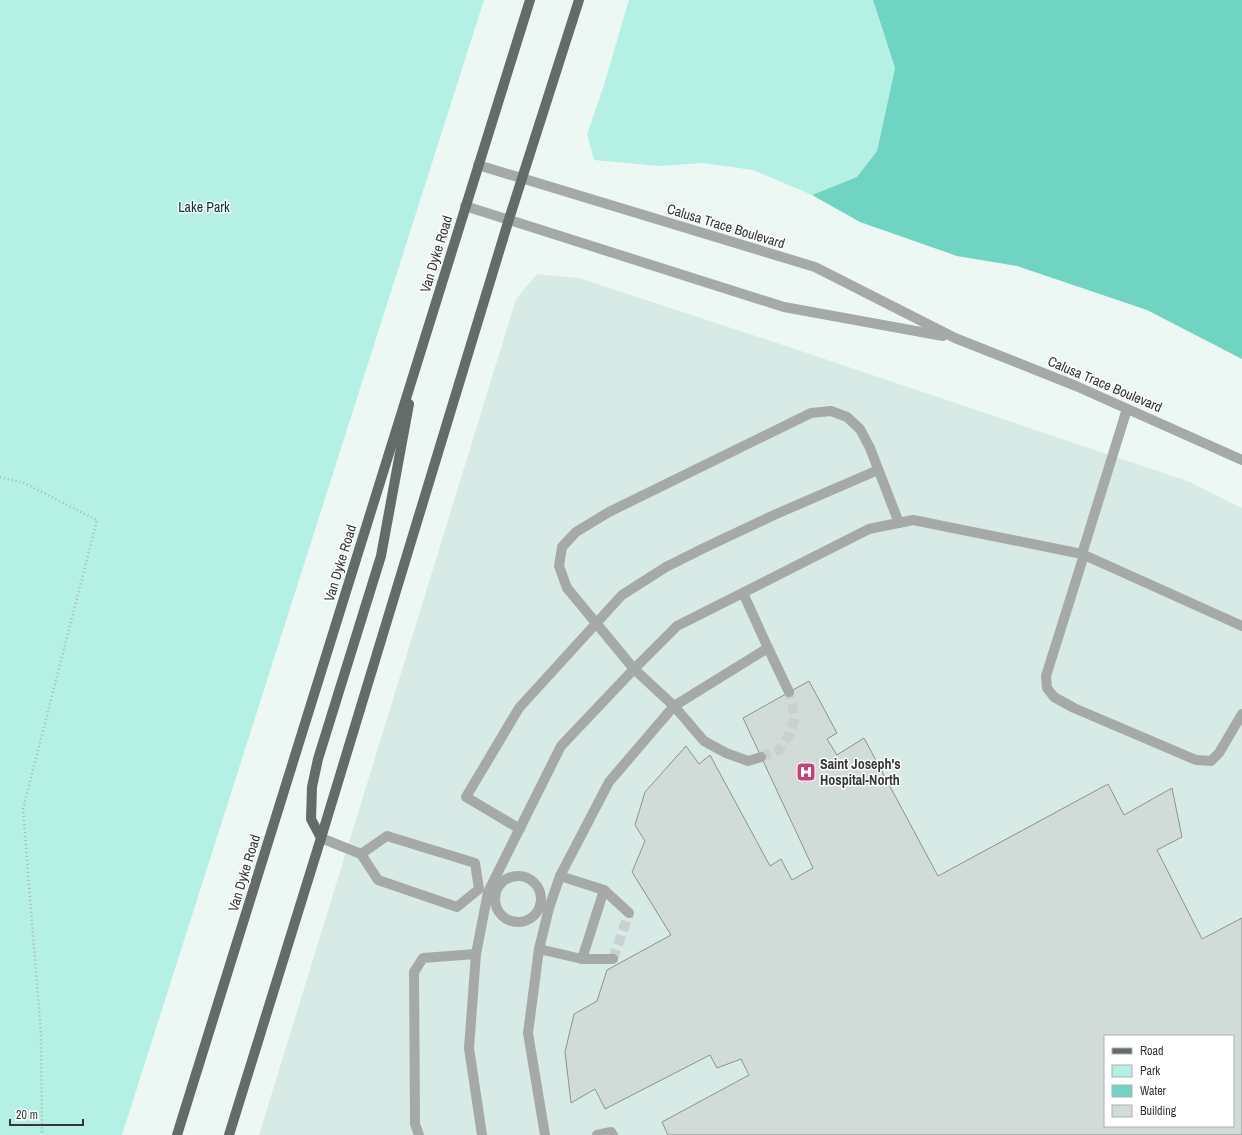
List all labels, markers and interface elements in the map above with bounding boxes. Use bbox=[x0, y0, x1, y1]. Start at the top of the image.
park label: Lake Park bbox=[178, 198, 230, 216]
street label: Calusa Trace Boulevard bbox=[665, 199, 787, 253]
street label: Van Dyke Road bbox=[416, 213, 456, 295]
street label: Calusa Trace Boulevard bbox=[1045, 352, 1165, 416]
street label: Van Dyke Road bbox=[320, 522, 360, 604]
place label: Saint Joseph's Hospital-North bbox=[820, 755, 901, 789]
hospital icon: Saint Joseph's Hospital-North bbox=[795, 761, 817, 783]
street label: Van Dyke Road bbox=[224, 832, 264, 914]
legend bbox=[1104, 1035, 1234, 1127]
text: Road bbox=[1140, 1043, 1164, 1059]
text: Park bbox=[1140, 1063, 1160, 1079]
text: Water bbox=[1140, 1083, 1167, 1099]
scale bar bbox=[10, 1101, 83, 1127]
text: Building bbox=[1140, 1103, 1177, 1119]
text: 20 m bbox=[16, 1107, 38, 1123]

